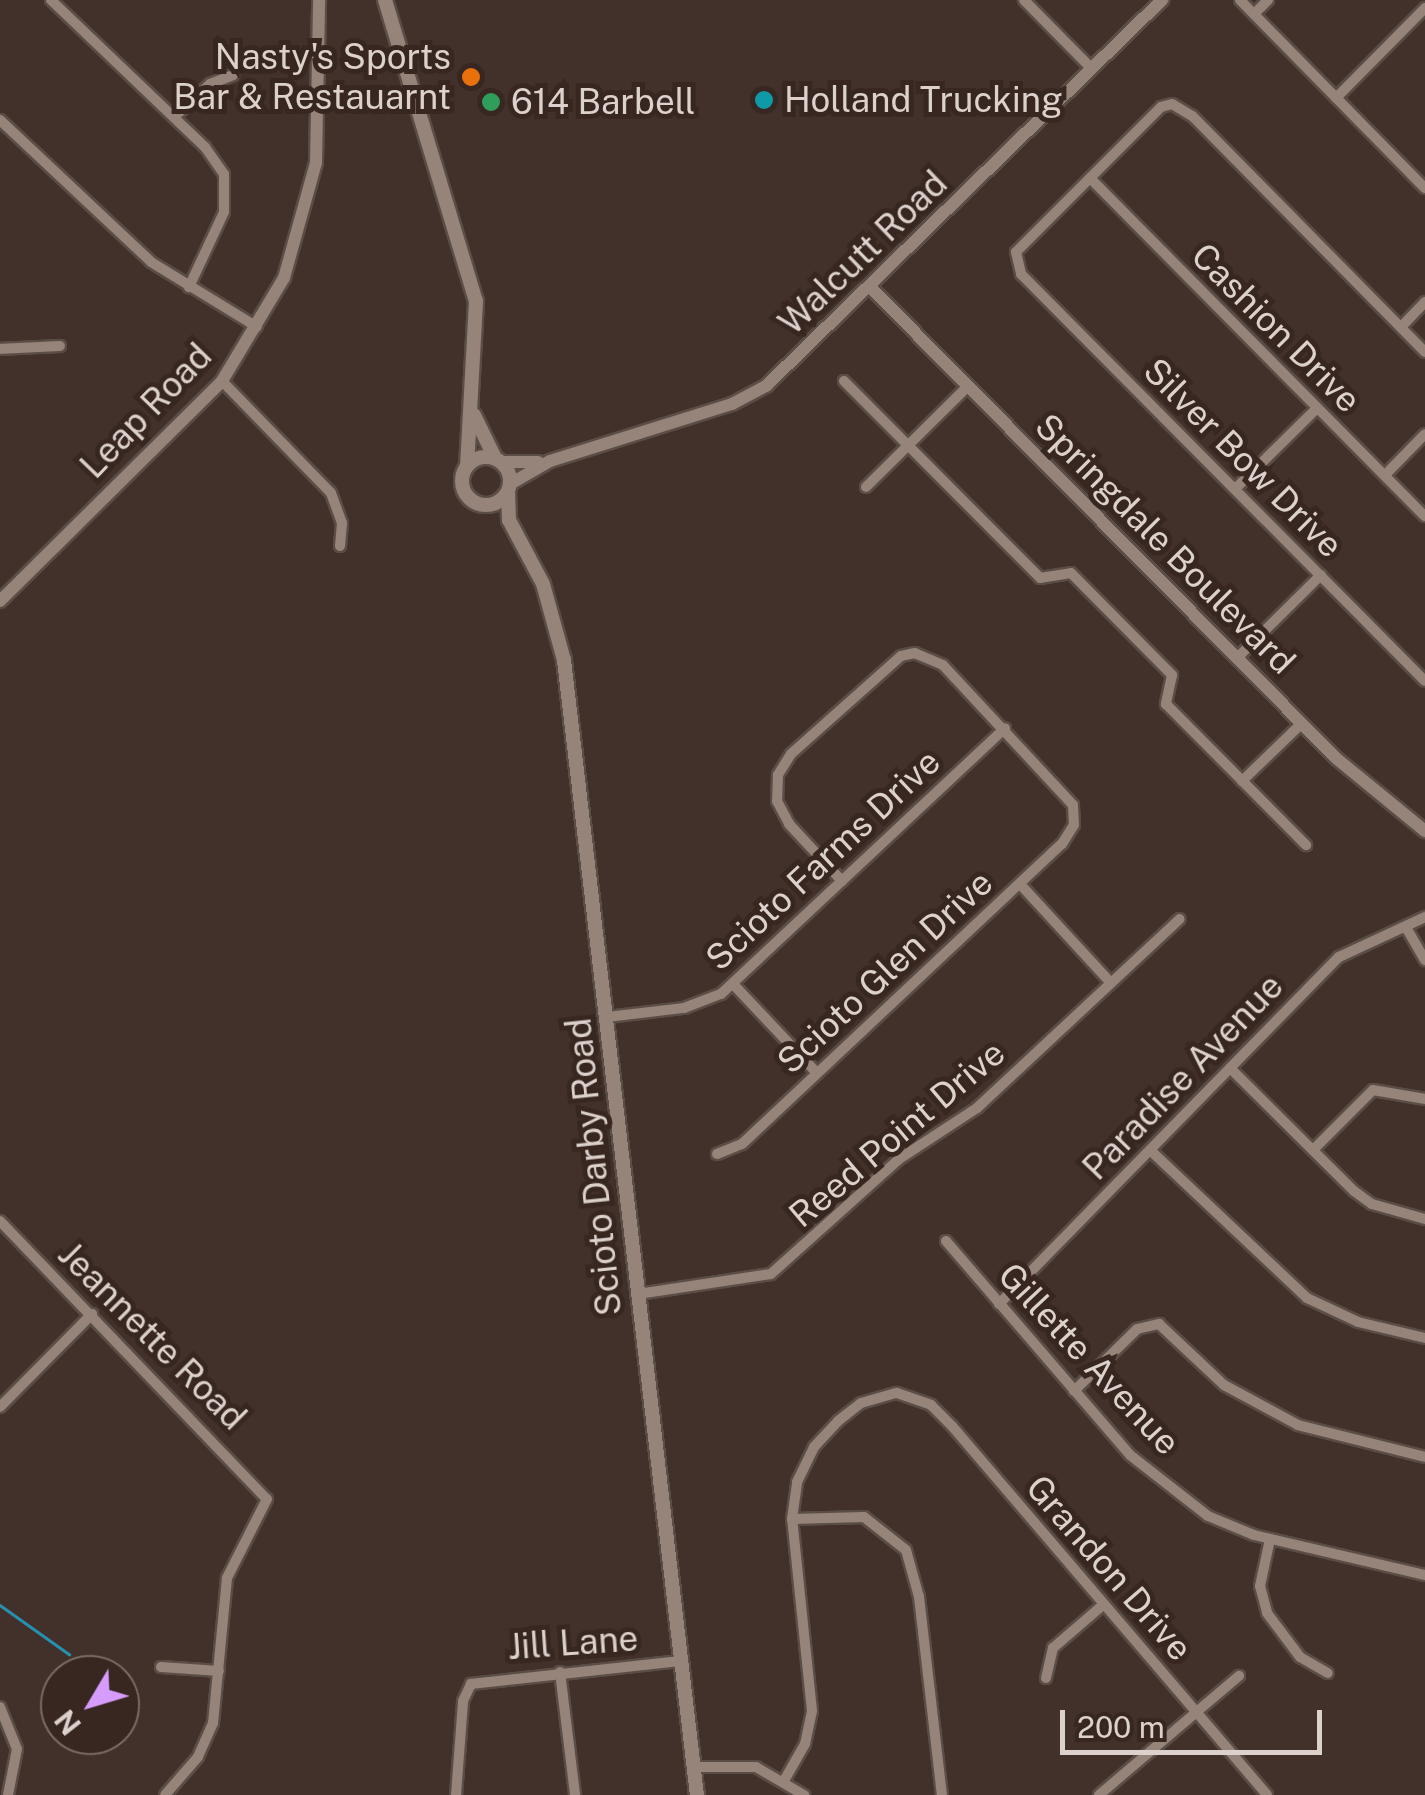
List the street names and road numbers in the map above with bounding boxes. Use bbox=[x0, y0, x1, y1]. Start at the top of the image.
street label: Walcutt Road bbox=[770, 162, 956, 344]
street label: Cashion Drive bbox=[1183, 235, 1369, 421]
street label: Leap Road bbox=[72, 335, 220, 487]
street label: Silver Bow Drive bbox=[1135, 350, 1351, 566]
street label: Springdale Boulevard bbox=[1026, 405, 1304, 683]
street label: Scioto Farms Drive bbox=[697, 741, 949, 979]
street label: Scioto Glen Drive bbox=[769, 862, 1001, 1082]
street label: Paradise Avenue bbox=[1074, 965, 1292, 1189]
street label: Scioto Darby Road bbox=[557, 1016, 631, 1318]
street label: Reed Point Drive bbox=[781, 1032, 1013, 1236]
street label: Jeannette Road bbox=[49, 1233, 255, 1439]
street label: Gillette Avenue bbox=[989, 1254, 1189, 1464]
street label: Grandon Drive bbox=[1017, 1467, 1201, 1669]
street label: Jill Lane bbox=[506, 1617, 640, 1669]

